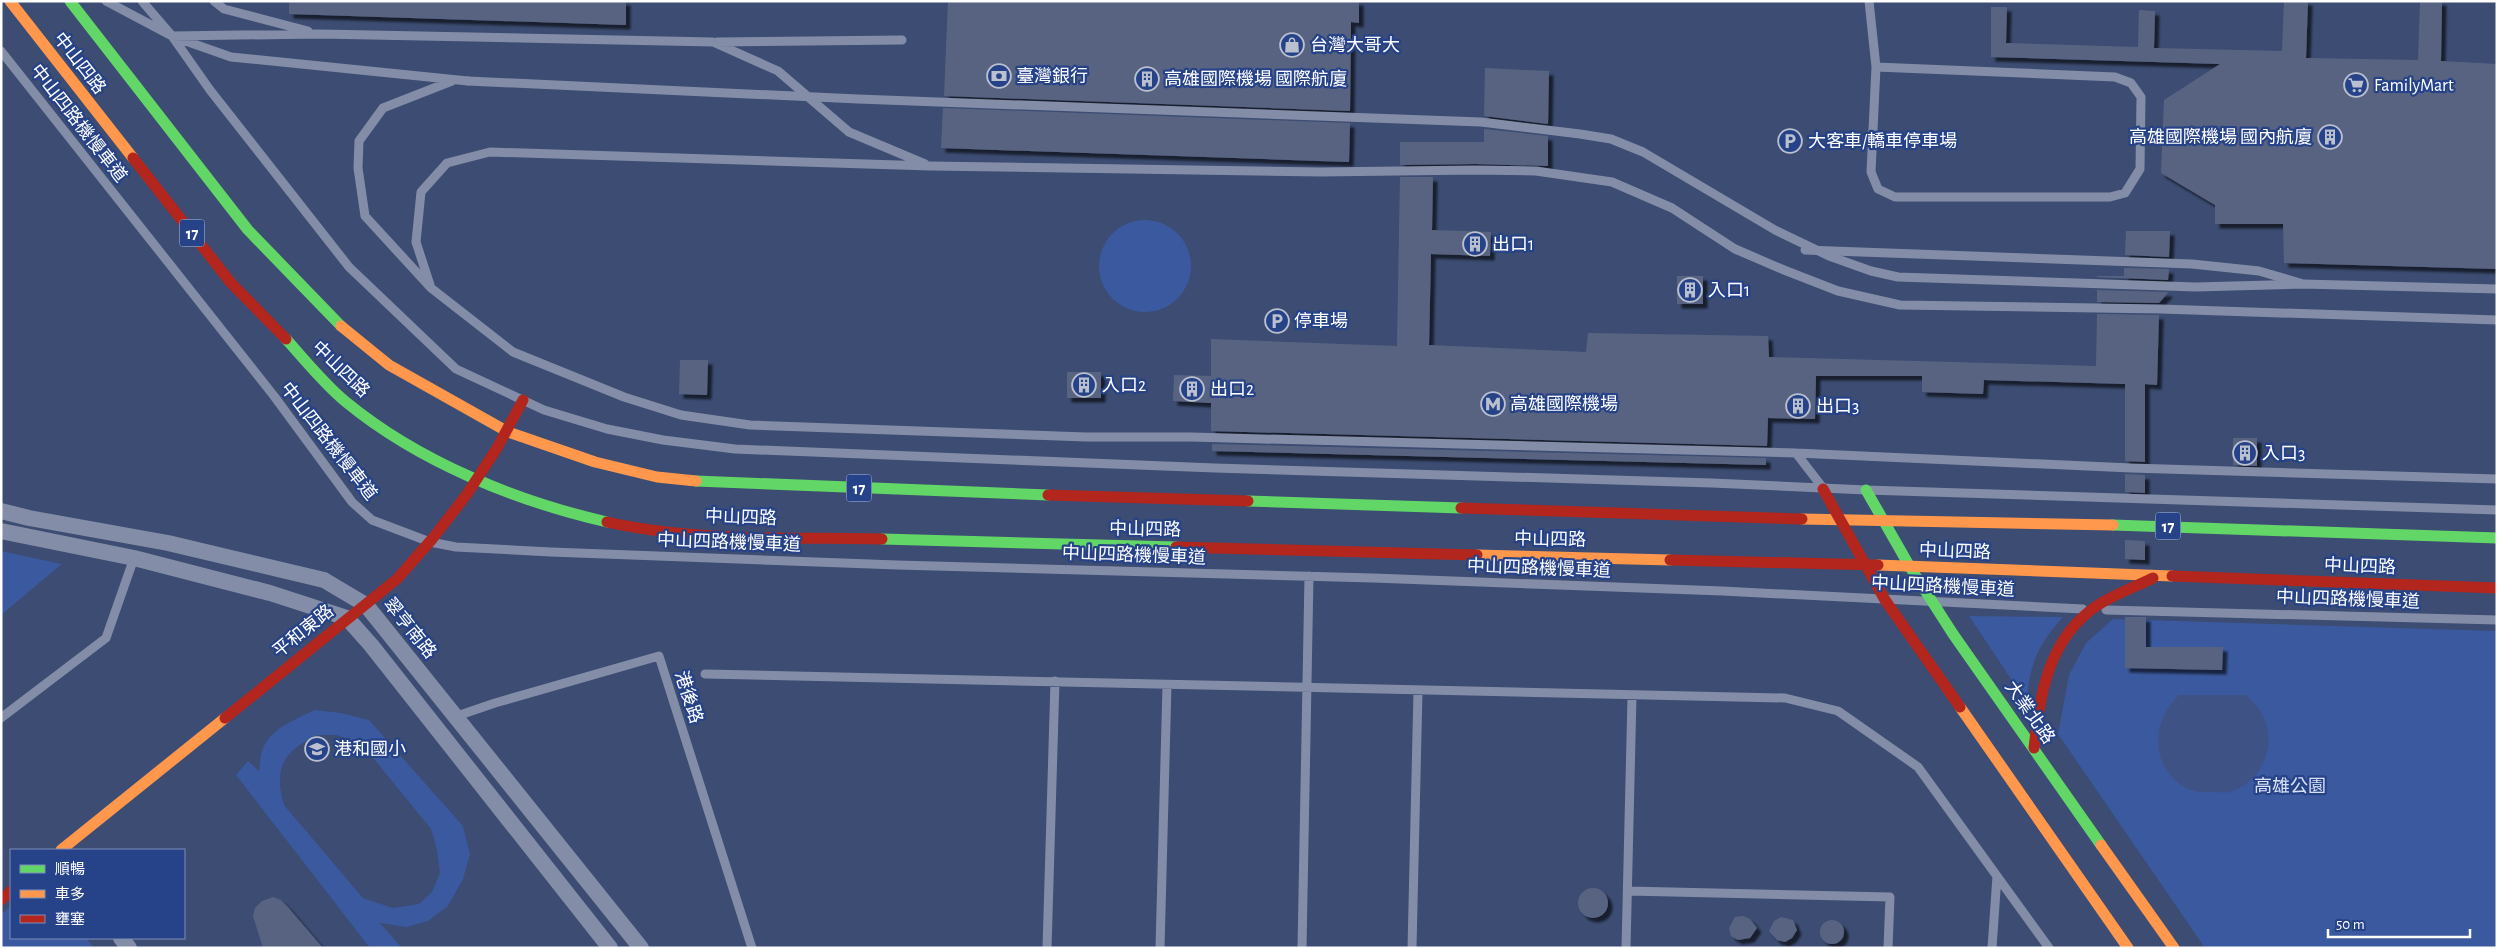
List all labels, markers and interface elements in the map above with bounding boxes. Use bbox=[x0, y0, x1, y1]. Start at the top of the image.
street label: 中山四路 bbox=[50, 28, 110, 98]
shop icon: 台灣大哥大 bbox=[1279, 32, 1305, 58]
place label: 台灣大哥大 bbox=[1310, 35, 1400, 55]
street label: 中山四路機慢車道 bbox=[27, 60, 131, 186]
bank icon: 臺灣銀行 bbox=[986, 63, 1012, 89]
place label: 臺灣銀行 bbox=[1016, 66, 1088, 86]
building icon: 高雄國際機場 國際航廈 bbox=[1134, 66, 1160, 92]
place label: 高雄國際機場 國際航廈 bbox=[1164, 69, 1347, 89]
supermarket icon: FamilyMart bbox=[2343, 72, 2369, 98]
place label: FamilyMart bbox=[2374, 77, 2454, 95]
building icon: 高雄國際機場 國內航廈 bbox=[2317, 124, 2343, 150]
place label: 高雄國際機場 國內航廈 bbox=[2129, 127, 2312, 147]
parking icon: 大客車/轎車停車場 bbox=[1777, 128, 1803, 154]
place label: 大客車/轎車停車場 bbox=[1808, 131, 1957, 151]
road number: 17 bbox=[180, 220, 204, 247]
building icon: 出口1 bbox=[1462, 231, 1488, 257]
place label: 出口1 bbox=[1492, 235, 1534, 254]
building icon: 入口1 bbox=[1677, 277, 1703, 303]
place label: 入口1 bbox=[1708, 281, 1750, 300]
parking icon: 停車場 bbox=[1264, 308, 1290, 334]
place label: 停車場 bbox=[1294, 312, 1348, 331]
street label: 中山四路 bbox=[308, 337, 374, 401]
building icon: 入口2 bbox=[1071, 372, 1097, 398]
place label: 入口2 bbox=[1102, 376, 1146, 395]
building icon: 出口2 bbox=[1179, 376, 1205, 402]
street label: 中山四路機慢車道 bbox=[277, 378, 381, 504]
place label: 出口2 bbox=[1210, 380, 1254, 399]
metro station icon: 高雄國際機場 bbox=[1480, 391, 1506, 417]
building icon: 出口3 bbox=[1785, 393, 1811, 419]
place label: 高雄國際機場 bbox=[1510, 394, 1618, 414]
place label: 出口3 bbox=[1816, 397, 1859, 416]
building icon: 入口3 bbox=[2232, 440, 2258, 466]
place label: 入口3 bbox=[2262, 444, 2305, 463]
road number: 17 bbox=[846, 474, 872, 502]
street label: 中山四路 bbox=[705, 506, 777, 528]
road number: 17 bbox=[2156, 512, 2180, 540]
street label: 中山四路 bbox=[1109, 518, 1181, 540]
street label: 中山四路 bbox=[1514, 528, 1586, 550]
street label: 中山四路機慢車道 bbox=[657, 529, 801, 555]
street label: 中山四路 bbox=[1919, 540, 1991, 562]
street label: 中山四路機慢車道 bbox=[1062, 542, 1206, 568]
street label: 中山四路機慢車道 bbox=[1467, 555, 1611, 581]
street label: 中山四路 bbox=[2324, 555, 2396, 577]
street label: 中山四路機慢車道 bbox=[1871, 572, 2015, 600]
street label: 中山四路機慢車道 bbox=[2276, 586, 2420, 612]
street label: 翠亨南路 bbox=[380, 594, 440, 662]
street label: 平和東路 bbox=[269, 601, 337, 661]
street label: 港後路 bbox=[671, 668, 707, 726]
street label: 大業北路 bbox=[2001, 677, 2059, 747]
school or university icon: 港和國小 bbox=[304, 736, 330, 762]
place label: 港和國小 bbox=[334, 739, 406, 759]
park label: 高雄公園 bbox=[2254, 776, 2326, 796]
legend bbox=[10, 849, 185, 939]
text: 順暢 bbox=[55, 861, 85, 877]
text: 車多 bbox=[55, 886, 85, 902]
scale bar bbox=[2328, 906, 2470, 938]
text: 壅塞 bbox=[55, 911, 85, 927]
text: 50 m bbox=[2336, 917, 2365, 932]

